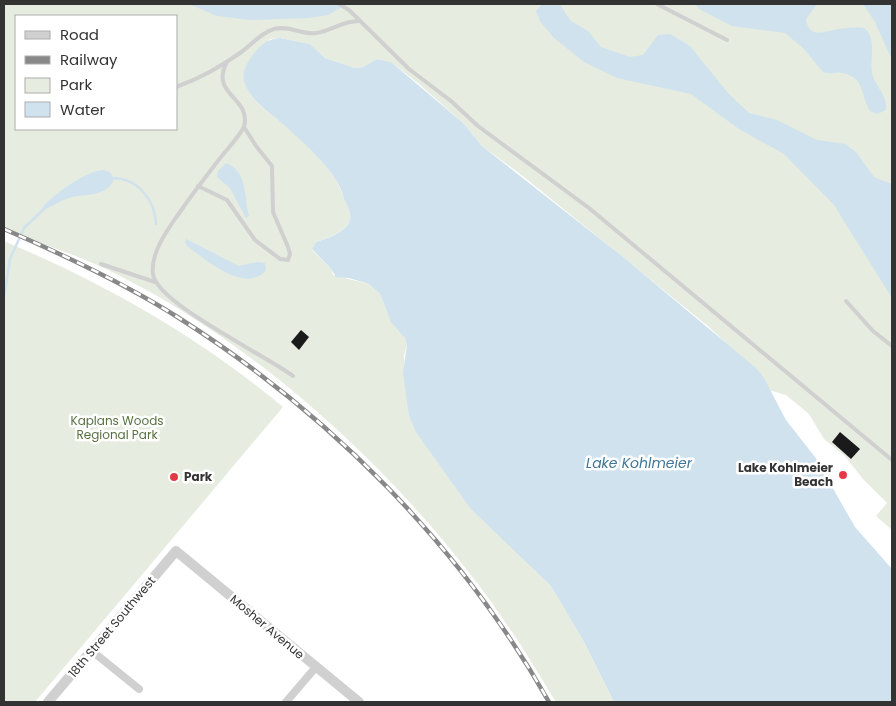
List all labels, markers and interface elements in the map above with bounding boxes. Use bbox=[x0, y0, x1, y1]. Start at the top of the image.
legend bbox=[15, 15, 178, 130]
text: Road bbox=[60, 24, 99, 45]
text: Railway bbox=[60, 49, 118, 70]
text: Park bbox=[60, 74, 92, 95]
text: Water bbox=[60, 99, 106, 120]
park label: Kaplans Woods Regional Park bbox=[70, 412, 164, 443]
water label: Lake Kohlmeier bbox=[586, 453, 693, 473]
place label: Lake Kohlmeier Beach bbox=[738, 459, 833, 490]
place label: Park bbox=[184, 468, 213, 485]
marker: Lake Kohlmeier Beach bbox=[837, 469, 849, 481]
marker: Park bbox=[168, 471, 180, 483]
street label: 18th Street Southwest bbox=[64, 572, 159, 681]
street label: Mosher Avenue bbox=[227, 590, 308, 663]

